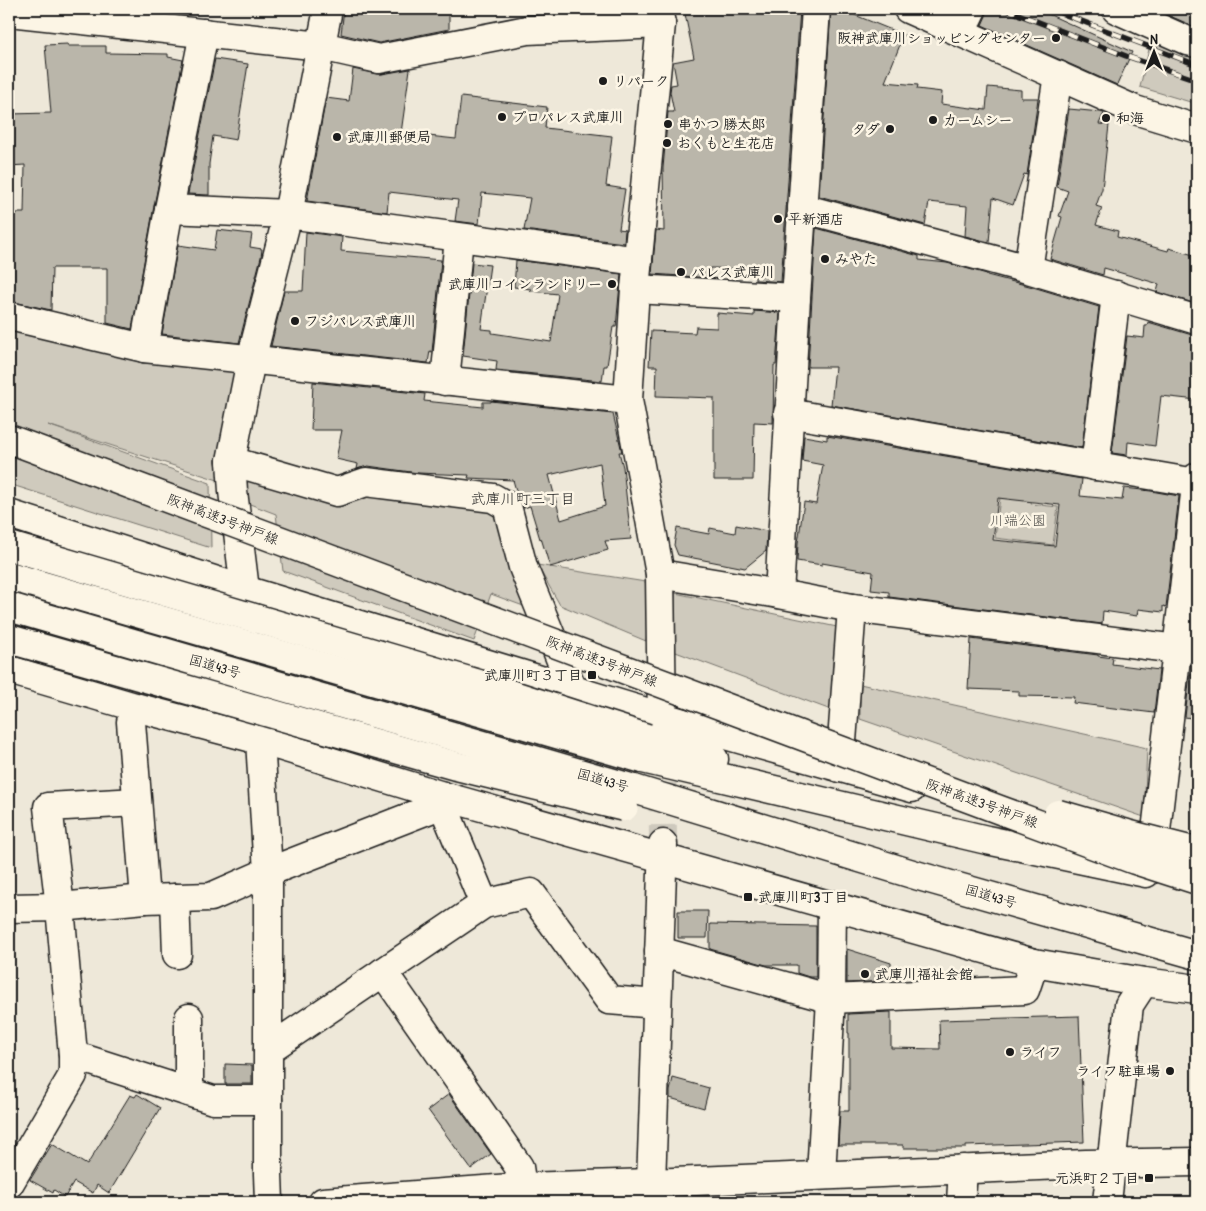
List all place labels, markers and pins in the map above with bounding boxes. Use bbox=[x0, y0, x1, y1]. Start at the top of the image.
place label: 阪神武庫川ショッピングセンター bbox=[837, 28, 1046, 47]
marker: 阪神武庫川ショッピングセンター bbox=[1050, 32, 1062, 44]
place label: リパーク bbox=[613, 71, 669, 90]
marker: リパーク bbox=[597, 75, 609, 87]
place label: プロパレス武庫川 bbox=[512, 107, 624, 126]
place label: 和海 bbox=[1116, 108, 1144, 127]
place label: カームシー bbox=[943, 110, 1012, 129]
marker: プロパレス武庫川 bbox=[496, 111, 508, 123]
marker: 和海 bbox=[1100, 112, 1112, 124]
place label: 串かつ 勝太郎 bbox=[678, 114, 765, 133]
marker: カームシー bbox=[927, 114, 939, 126]
marker: 串かつ 勝太郎 bbox=[662, 118, 674, 130]
place label: タダ bbox=[852, 119, 880, 138]
marker: タダ bbox=[884, 123, 896, 135]
place label: 武庫川郵便局 bbox=[347, 127, 431, 146]
marker: 武庫川郵便局 bbox=[331, 131, 343, 143]
place label: おくもと生花店 bbox=[677, 133, 775, 152]
marker: おくもと生花店 bbox=[661, 137, 673, 149]
place label: 平新酒店 bbox=[788, 209, 844, 228]
marker: 平新酒店 bbox=[772, 213, 784, 225]
place label: みやた bbox=[835, 249, 877, 268]
marker: みやた bbox=[819, 253, 831, 265]
place label: パレス武庫川 bbox=[691, 262, 775, 281]
marker: パレス武庫川 bbox=[675, 266, 687, 278]
place label: 武庫川コインランドリー bbox=[448, 274, 602, 293]
marker: 武庫川コインランドリー bbox=[606, 278, 618, 290]
place label: フジパレス武庫川 bbox=[305, 311, 416, 330]
marker: フジパレス武庫川 bbox=[289, 315, 301, 327]
place label: 武庫川町３丁目 bbox=[484, 665, 582, 684]
marker: 武庫川町３丁目 bbox=[586, 669, 598, 681]
place label: 武庫川町3丁目 bbox=[758, 887, 848, 906]
marker: 武庫川町3丁目 bbox=[742, 891, 754, 903]
place label: 武庫川福祉会館 bbox=[875, 964, 973, 983]
marker: 武庫川福祉会館 bbox=[859, 968, 871, 980]
place label: ライフ bbox=[1020, 1042, 1062, 1061]
marker: ライフ bbox=[1004, 1046, 1016, 1058]
place label: ライフ駐車場 bbox=[1076, 1061, 1160, 1080]
marker: ライフ駐車場 bbox=[1164, 1065, 1176, 1077]
place label: 元浜町２丁目 bbox=[1055, 1168, 1139, 1187]
marker: 元浜町２丁目 bbox=[1143, 1172, 1155, 1184]

